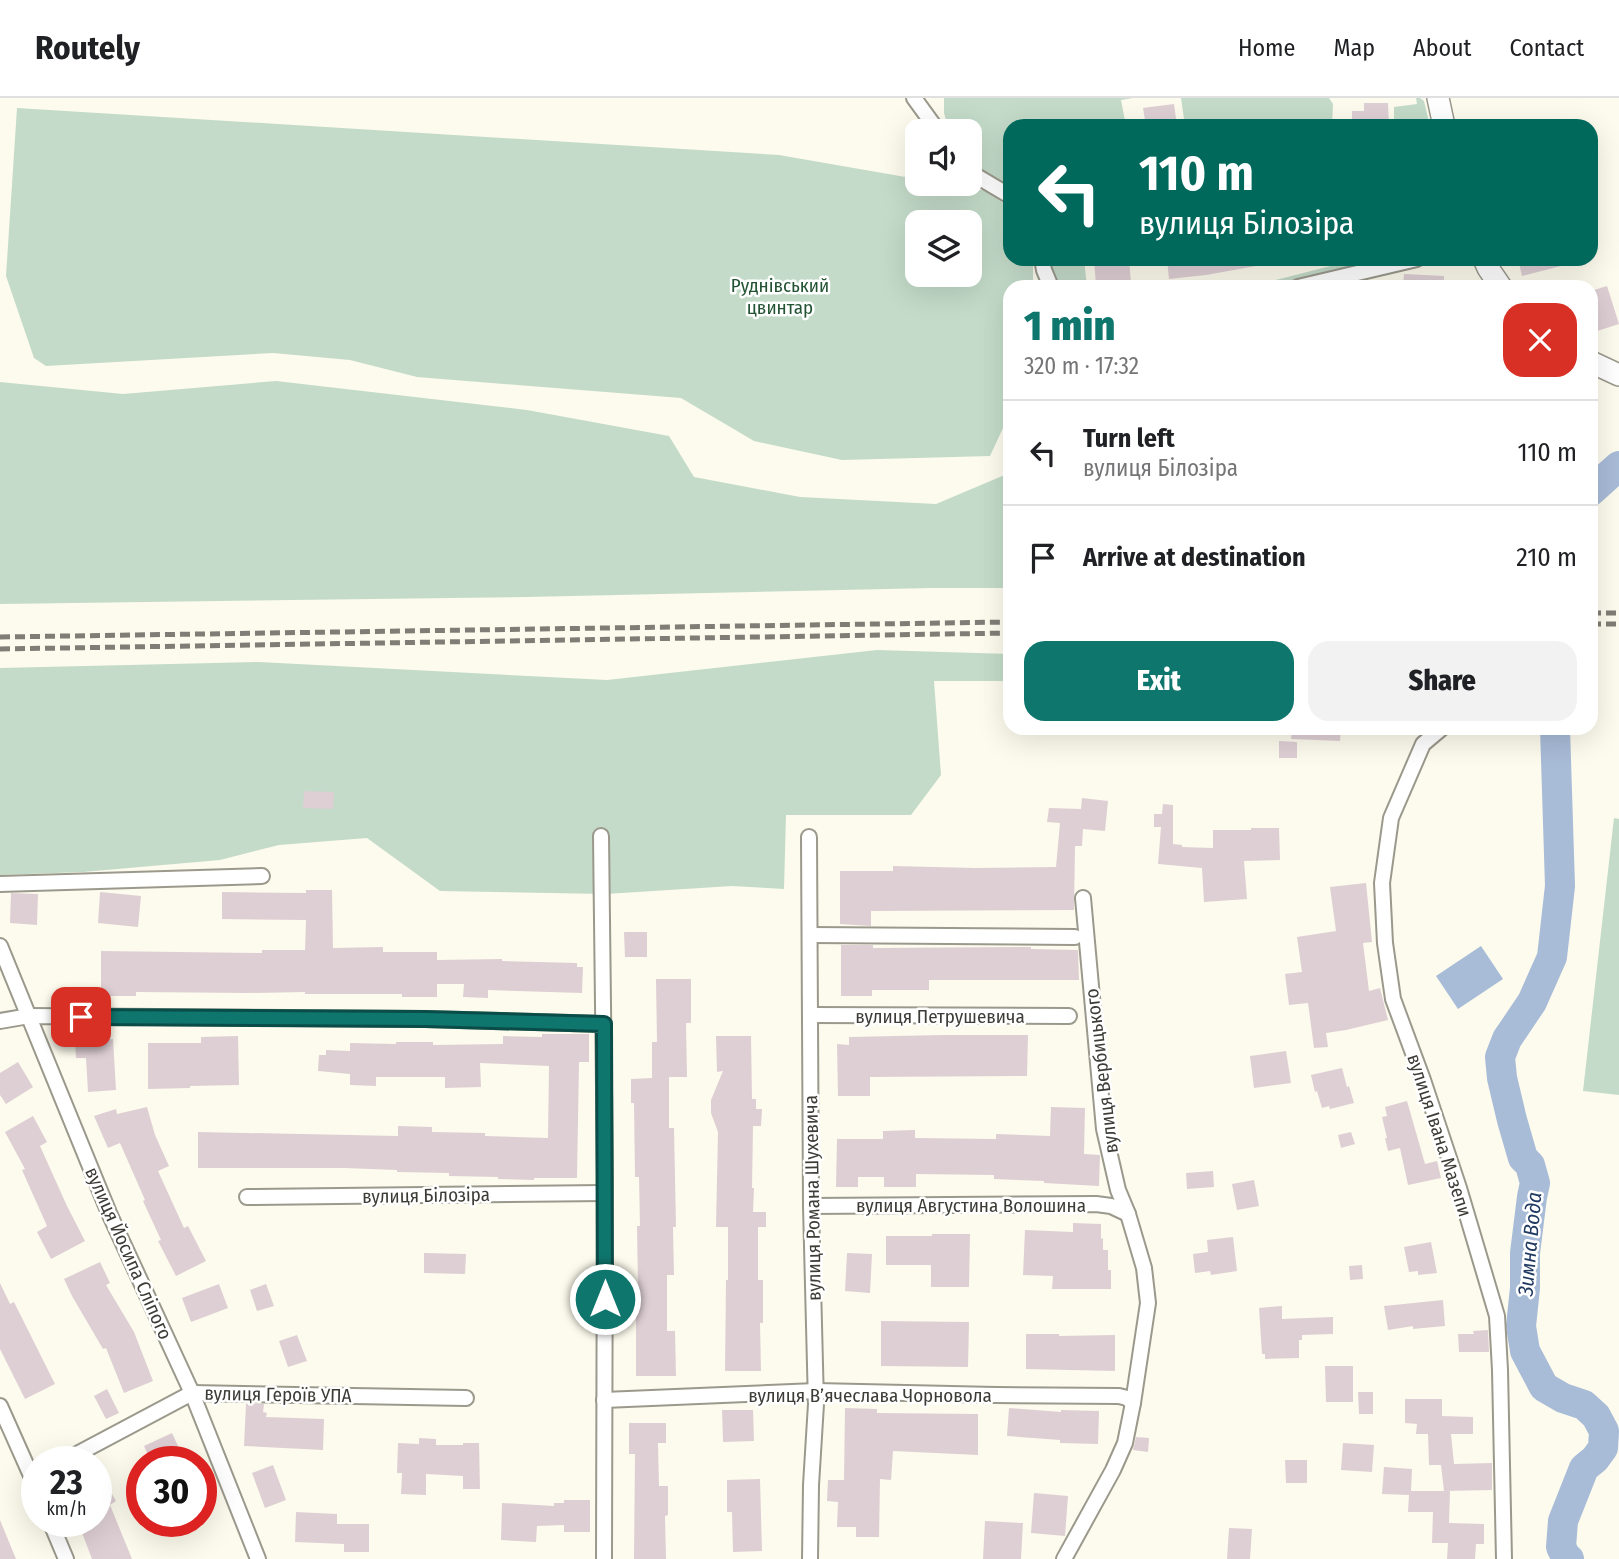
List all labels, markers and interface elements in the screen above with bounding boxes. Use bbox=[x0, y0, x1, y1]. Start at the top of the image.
text: Routely bbox=[35, 28, 140, 68]
text: Home bbox=[1238, 34, 1295, 62]
text: Map bbox=[1333, 34, 1375, 62]
text: About bbox=[1413, 34, 1471, 62]
text: Contact bbox=[1509, 34, 1584, 62]
map controls bbox=[905, 119, 982, 287]
button: sound bbox=[905, 119, 982, 196]
text: 110 m bbox=[1139, 144, 1254, 203]
icon: left bbox=[1024, 147, 1115, 238]
text: вулиця Білозіра bbox=[1139, 204, 1355, 242]
button: layers bbox=[905, 210, 982, 287]
park label: Руднівський цвинтар bbox=[731, 274, 829, 319]
text: 1 min bbox=[1024, 301, 1115, 351]
button: close bbox=[1503, 303, 1577, 377]
text: 320 m · 17:32 bbox=[1024, 352, 1139, 380]
text: Turn left bbox=[1083, 423, 1175, 454]
icon: left bbox=[1024, 434, 1062, 472]
text: 110 m bbox=[1517, 437, 1577, 468]
text: вулиця Білозіра bbox=[1083, 454, 1238, 482]
icon: arrive bbox=[1024, 539, 1062, 577]
text: Arrive at destination bbox=[1083, 542, 1306, 573]
text: 210 m bbox=[1516, 542, 1577, 573]
button: Exit bbox=[1024, 641, 1294, 721]
button: Share bbox=[1308, 641, 1577, 721]
pin bbox=[51, 987, 111, 1047]
street label: вулиця Вербицького bbox=[1080, 987, 1123, 1155]
icon: arrive bbox=[62, 998, 100, 1036]
street label: вулиця Петрушевича bbox=[855, 1005, 1025, 1028]
street label: вулиця Івана Мазепи bbox=[1402, 1051, 1477, 1219]
street label: вулиця Романа Шухевича bbox=[799, 1095, 826, 1301]
street label: вулиця Йосипа Сліпого bbox=[80, 1163, 177, 1343]
street label: вулиця Білозіра bbox=[362, 1183, 490, 1208]
water label: Зимна Вода bbox=[1512, 1191, 1548, 1298]
street label: вулиця Августина Волошина bbox=[856, 1194, 1086, 1217]
position arrow bbox=[568, 1262, 642, 1336]
street label: вулиця Героїв УПА bbox=[204, 1382, 352, 1407]
street label: вулиця Вʼячеслава Чорновола bbox=[748, 1384, 992, 1407]
speed limit sign: 30 bbox=[126, 1446, 217, 1537]
text: 23 bbox=[50, 1461, 83, 1503]
text: km/h bbox=[46, 1498, 87, 1520]

